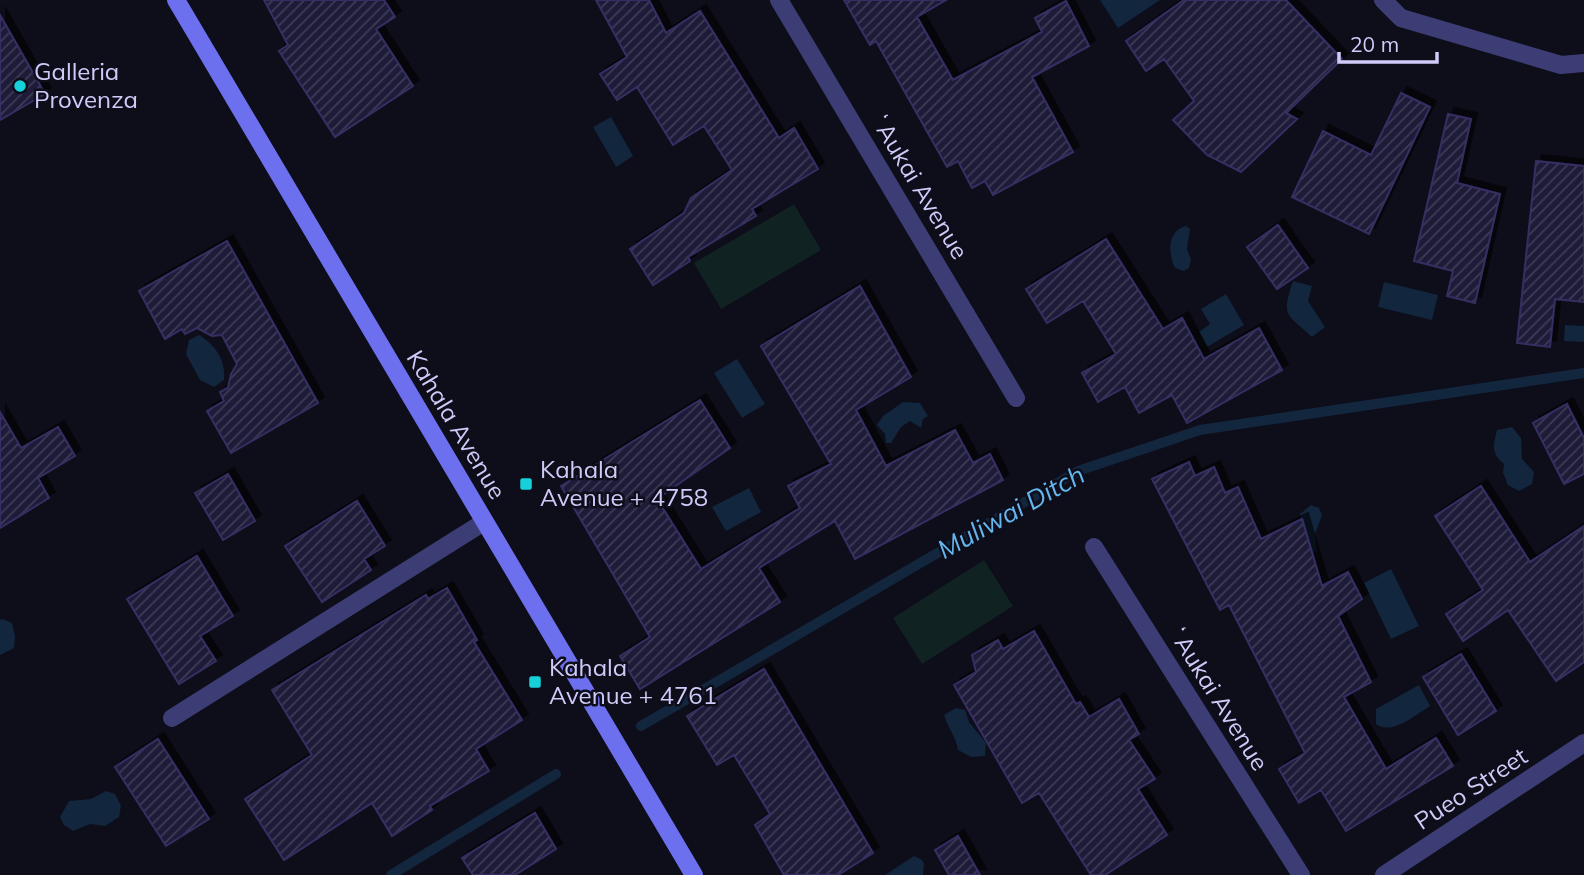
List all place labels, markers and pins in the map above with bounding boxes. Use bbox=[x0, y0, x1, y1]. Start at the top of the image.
place label: Galleria Provenza bbox=[34, 56, 138, 114]
marker: Galleria Provenza bbox=[12, 78, 28, 94]
place label: Kahala Avenue + 4758 bbox=[540, 454, 708, 512]
marker: Kahala Avenue + 4758 bbox=[518, 476, 534, 492]
place label: Kahala Avenue + 4761 bbox=[549, 652, 717, 710]
marker: Kahala Avenue + 4761 bbox=[527, 674, 543, 690]

